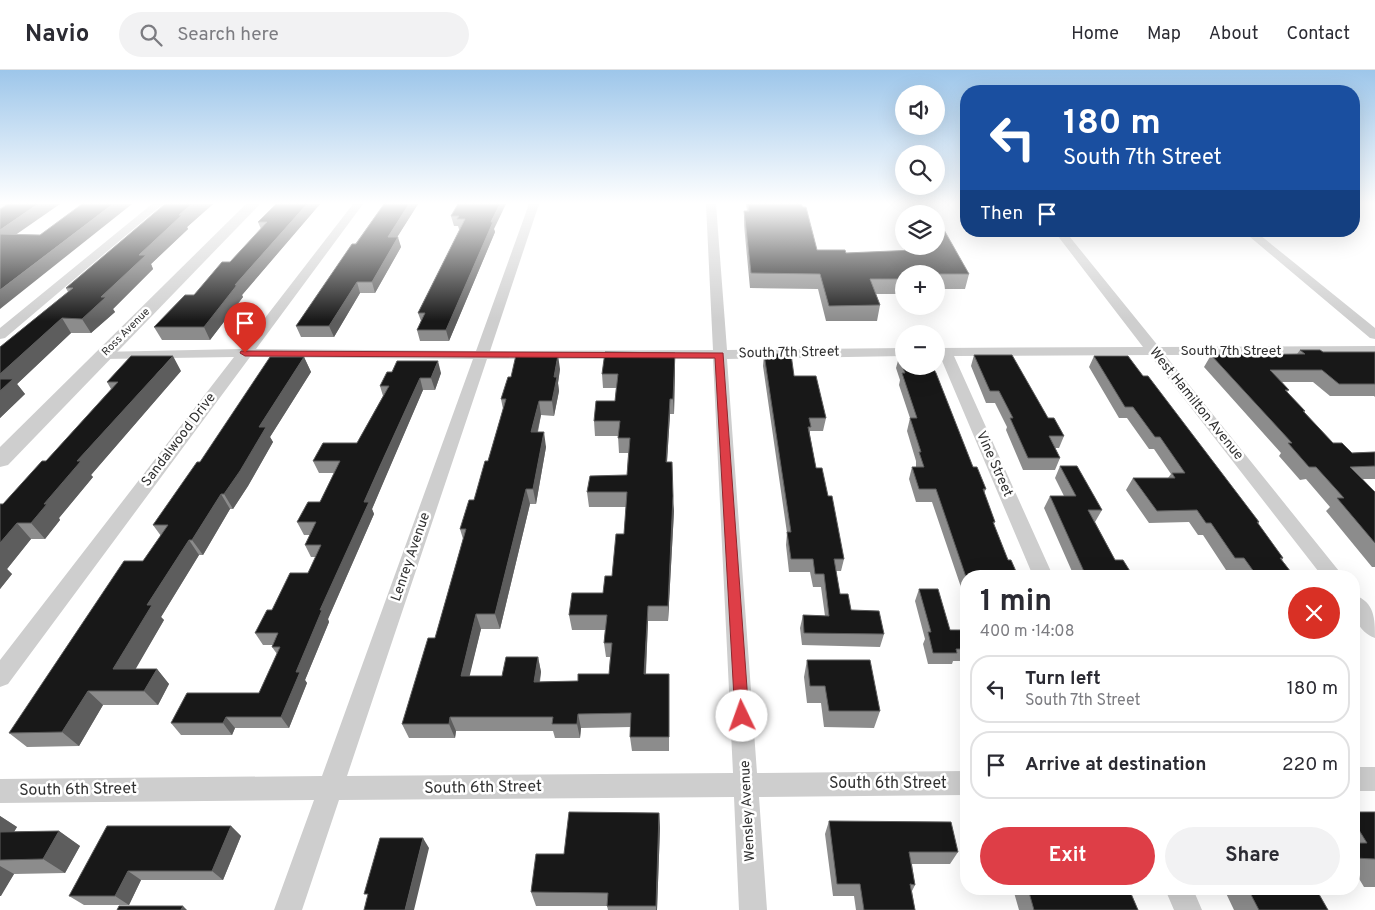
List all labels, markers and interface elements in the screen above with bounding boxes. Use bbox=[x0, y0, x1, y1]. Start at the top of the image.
search box bbox=[119, 12, 469, 57]
text: Navio bbox=[25, 20, 89, 50]
icon: search bbox=[137, 21, 165, 49]
text: Search here bbox=[177, 23, 279, 47]
text: Home bbox=[1071, 23, 1119, 46]
text: Map bbox=[1147, 23, 1181, 46]
text: About bbox=[1209, 23, 1258, 46]
text: Contact bbox=[1286, 23, 1350, 46]
map controls bbox=[895, 85, 945, 375]
button: sound bbox=[895, 85, 945, 135]
text: 180 m bbox=[1063, 102, 1161, 146]
icon: left bbox=[980, 105, 1045, 170]
button: search bbox=[895, 145, 945, 195]
text: South 7th Street bbox=[1063, 145, 1222, 172]
icon: arrive bbox=[1033, 200, 1061, 228]
text: Then bbox=[980, 202, 1023, 226]
button: layers bbox=[895, 205, 945, 255]
button: + bbox=[895, 265, 945, 315]
pin bbox=[224, 302, 266, 353]
street label: Ross Avenue bbox=[99, 305, 153, 359]
icon: arrive bbox=[231, 309, 259, 337]
button: − bbox=[895, 325, 945, 375]
street label: South 7th Street bbox=[1180, 343, 1282, 360]
street label: South 7th Street bbox=[738, 344, 840, 362]
street label: West Hamilton Avenue bbox=[1145, 344, 1247, 464]
street label: Sandalwood Drive bbox=[138, 390, 220, 490]
street label: Vine Street bbox=[972, 429, 1016, 499]
street label: Lenrey Avenue bbox=[388, 510, 434, 604]
text: 1 min bbox=[980, 584, 1052, 621]
button: close bbox=[1288, 587, 1340, 639]
text: 400 m · 14:08 bbox=[980, 622, 1074, 642]
text: Turn left bbox=[1025, 667, 1101, 691]
icon: left bbox=[982, 675, 1010, 703]
text: 180 m bbox=[1287, 677, 1338, 701]
position arrow bbox=[715, 689, 767, 741]
text: South 7th Street bbox=[1025, 691, 1141, 711]
icon: arrive bbox=[982, 751, 1010, 779]
text: Arrive at destination bbox=[1025, 753, 1206, 777]
text: 220 m bbox=[1282, 753, 1338, 777]
street label: Wensley Avenue bbox=[737, 760, 759, 862]
street label: South 6th Street bbox=[829, 774, 947, 794]
street label: South 6th Street bbox=[424, 777, 542, 799]
street label: South 6th Street bbox=[19, 779, 137, 801]
button: Exit bbox=[980, 827, 1155, 885]
button: Share bbox=[1165, 827, 1340, 885]

